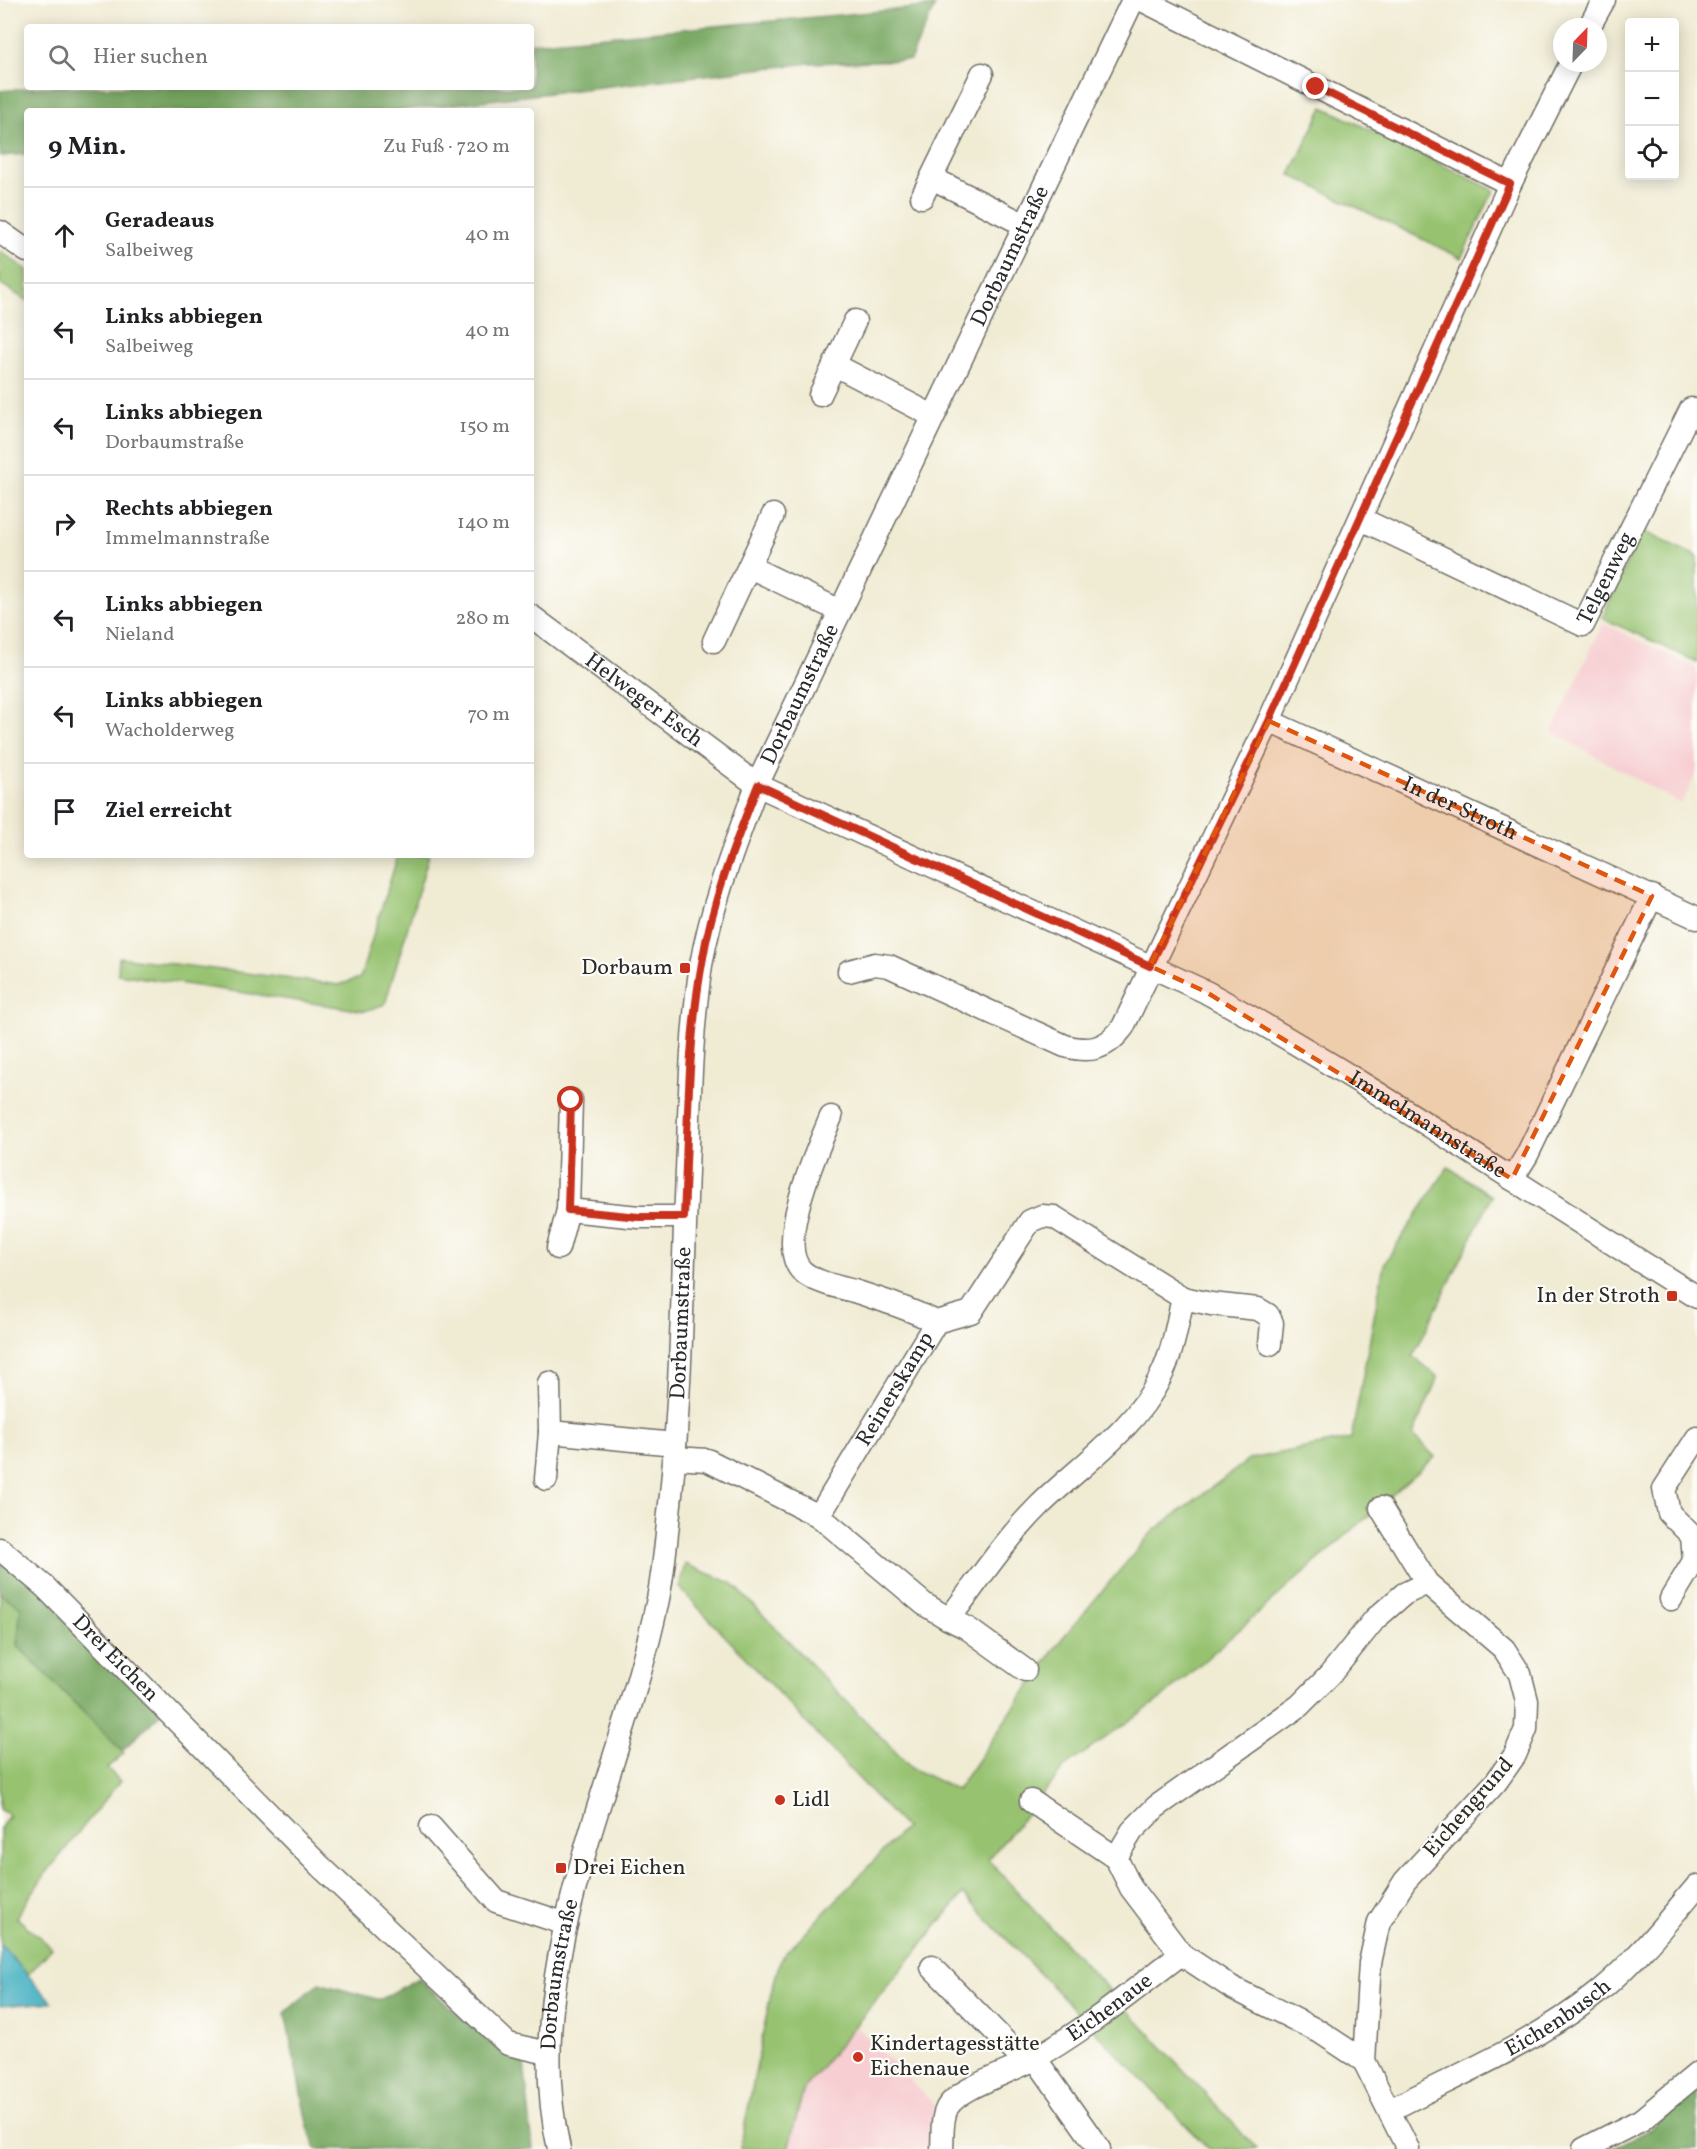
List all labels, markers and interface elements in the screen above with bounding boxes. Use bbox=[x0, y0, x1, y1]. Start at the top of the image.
north arrow bbox=[1553, 18, 1607, 72]
map controls bbox=[1625, 18, 1679, 180]
button: + bbox=[1625, 18, 1679, 72]
search box bbox=[24, 24, 534, 90]
icon: search bbox=[45, 41, 78, 74]
text: Hier suchen bbox=[93, 42, 208, 73]
button: − bbox=[1625, 72, 1679, 126]
route end bbox=[1302, 73, 1328, 99]
button: locate bbox=[1625, 126, 1679, 180]
text: 9 Min. bbox=[48, 129, 126, 165]
text: Zu Fuß · 720 m bbox=[383, 133, 510, 161]
street label: Dorbaumstraße bbox=[963, 180, 1057, 332]
text: Geradeaus bbox=[105, 206, 215, 237]
icon: ahead bbox=[48, 219, 81, 252]
text: 40 m bbox=[465, 221, 510, 249]
text: Salbeiweg bbox=[105, 237, 193, 265]
text: Links abbiegen bbox=[105, 302, 263, 333]
icon: left bbox=[48, 315, 81, 348]
text: 40 m bbox=[465, 317, 510, 345]
text: Salbeiweg bbox=[105, 333, 193, 361]
text: Links abbiegen bbox=[105, 398, 263, 429]
icon: left bbox=[48, 411, 81, 444]
text: 150 m bbox=[459, 413, 510, 441]
text: Dorbaumstraße bbox=[105, 429, 244, 457]
text: Rechts abbiegen bbox=[105, 494, 273, 525]
icon: right bbox=[48, 507, 81, 540]
text: 140 m bbox=[457, 509, 510, 537]
text: Immelmannstraße bbox=[105, 525, 270, 553]
street label: Telgenweg bbox=[1570, 526, 1643, 631]
text: Links abbiegen bbox=[105, 590, 263, 621]
icon: left bbox=[48, 603, 81, 636]
text: 280 m bbox=[455, 605, 510, 633]
street label: Dorbaumstraße bbox=[753, 619, 847, 770]
text: Nieland bbox=[105, 621, 175, 649]
street label: Helweger Esch bbox=[578, 646, 710, 755]
text: Links abbiegen bbox=[105, 686, 263, 717]
icon: left bbox=[48, 699, 81, 732]
text: 70 m bbox=[467, 701, 510, 729]
text: Wacholderweg bbox=[105, 717, 235, 745]
street label: In der Stroth bbox=[1397, 769, 1522, 849]
icon: arrive bbox=[48, 795, 81, 828]
text: Ziel erreicht bbox=[105, 796, 232, 827]
place label: Dorbaum bbox=[581, 953, 673, 984]
marker: Dorbaum bbox=[678, 961, 692, 975]
street label: Immelmannstraße bbox=[1343, 1063, 1512, 1187]
route start bbox=[557, 1086, 583, 1112]
street label: Dorbaumstraße bbox=[663, 1246, 700, 1400]
place label: In der Stroth bbox=[1537, 1281, 1660, 1312]
marker: In der Stroth bbox=[1665, 1289, 1679, 1303]
street label: Reinerskamp bbox=[849, 1326, 942, 1452]
street label: Drei Eichen bbox=[65, 1607, 166, 1709]
street label: Eichengrund bbox=[1417, 1751, 1521, 1865]
place label: Lidl bbox=[792, 1785, 830, 1816]
marker: Lidl bbox=[773, 1793, 787, 1807]
place label: Drei Eichen bbox=[573, 1853, 686, 1884]
marker: Drei Eichen bbox=[554, 1861, 568, 1875]
street label: Dorbaumstraße bbox=[534, 1896, 587, 2051]
street label: Eichenaue bbox=[1061, 1966, 1159, 2050]
street label: Eichenbusch bbox=[1500, 1972, 1618, 2065]
place label: Kindertagesstätte Eichenaue bbox=[870, 2029, 1040, 2085]
marker: Kindertagesstätte Eichenaue bbox=[851, 2050, 865, 2064]

